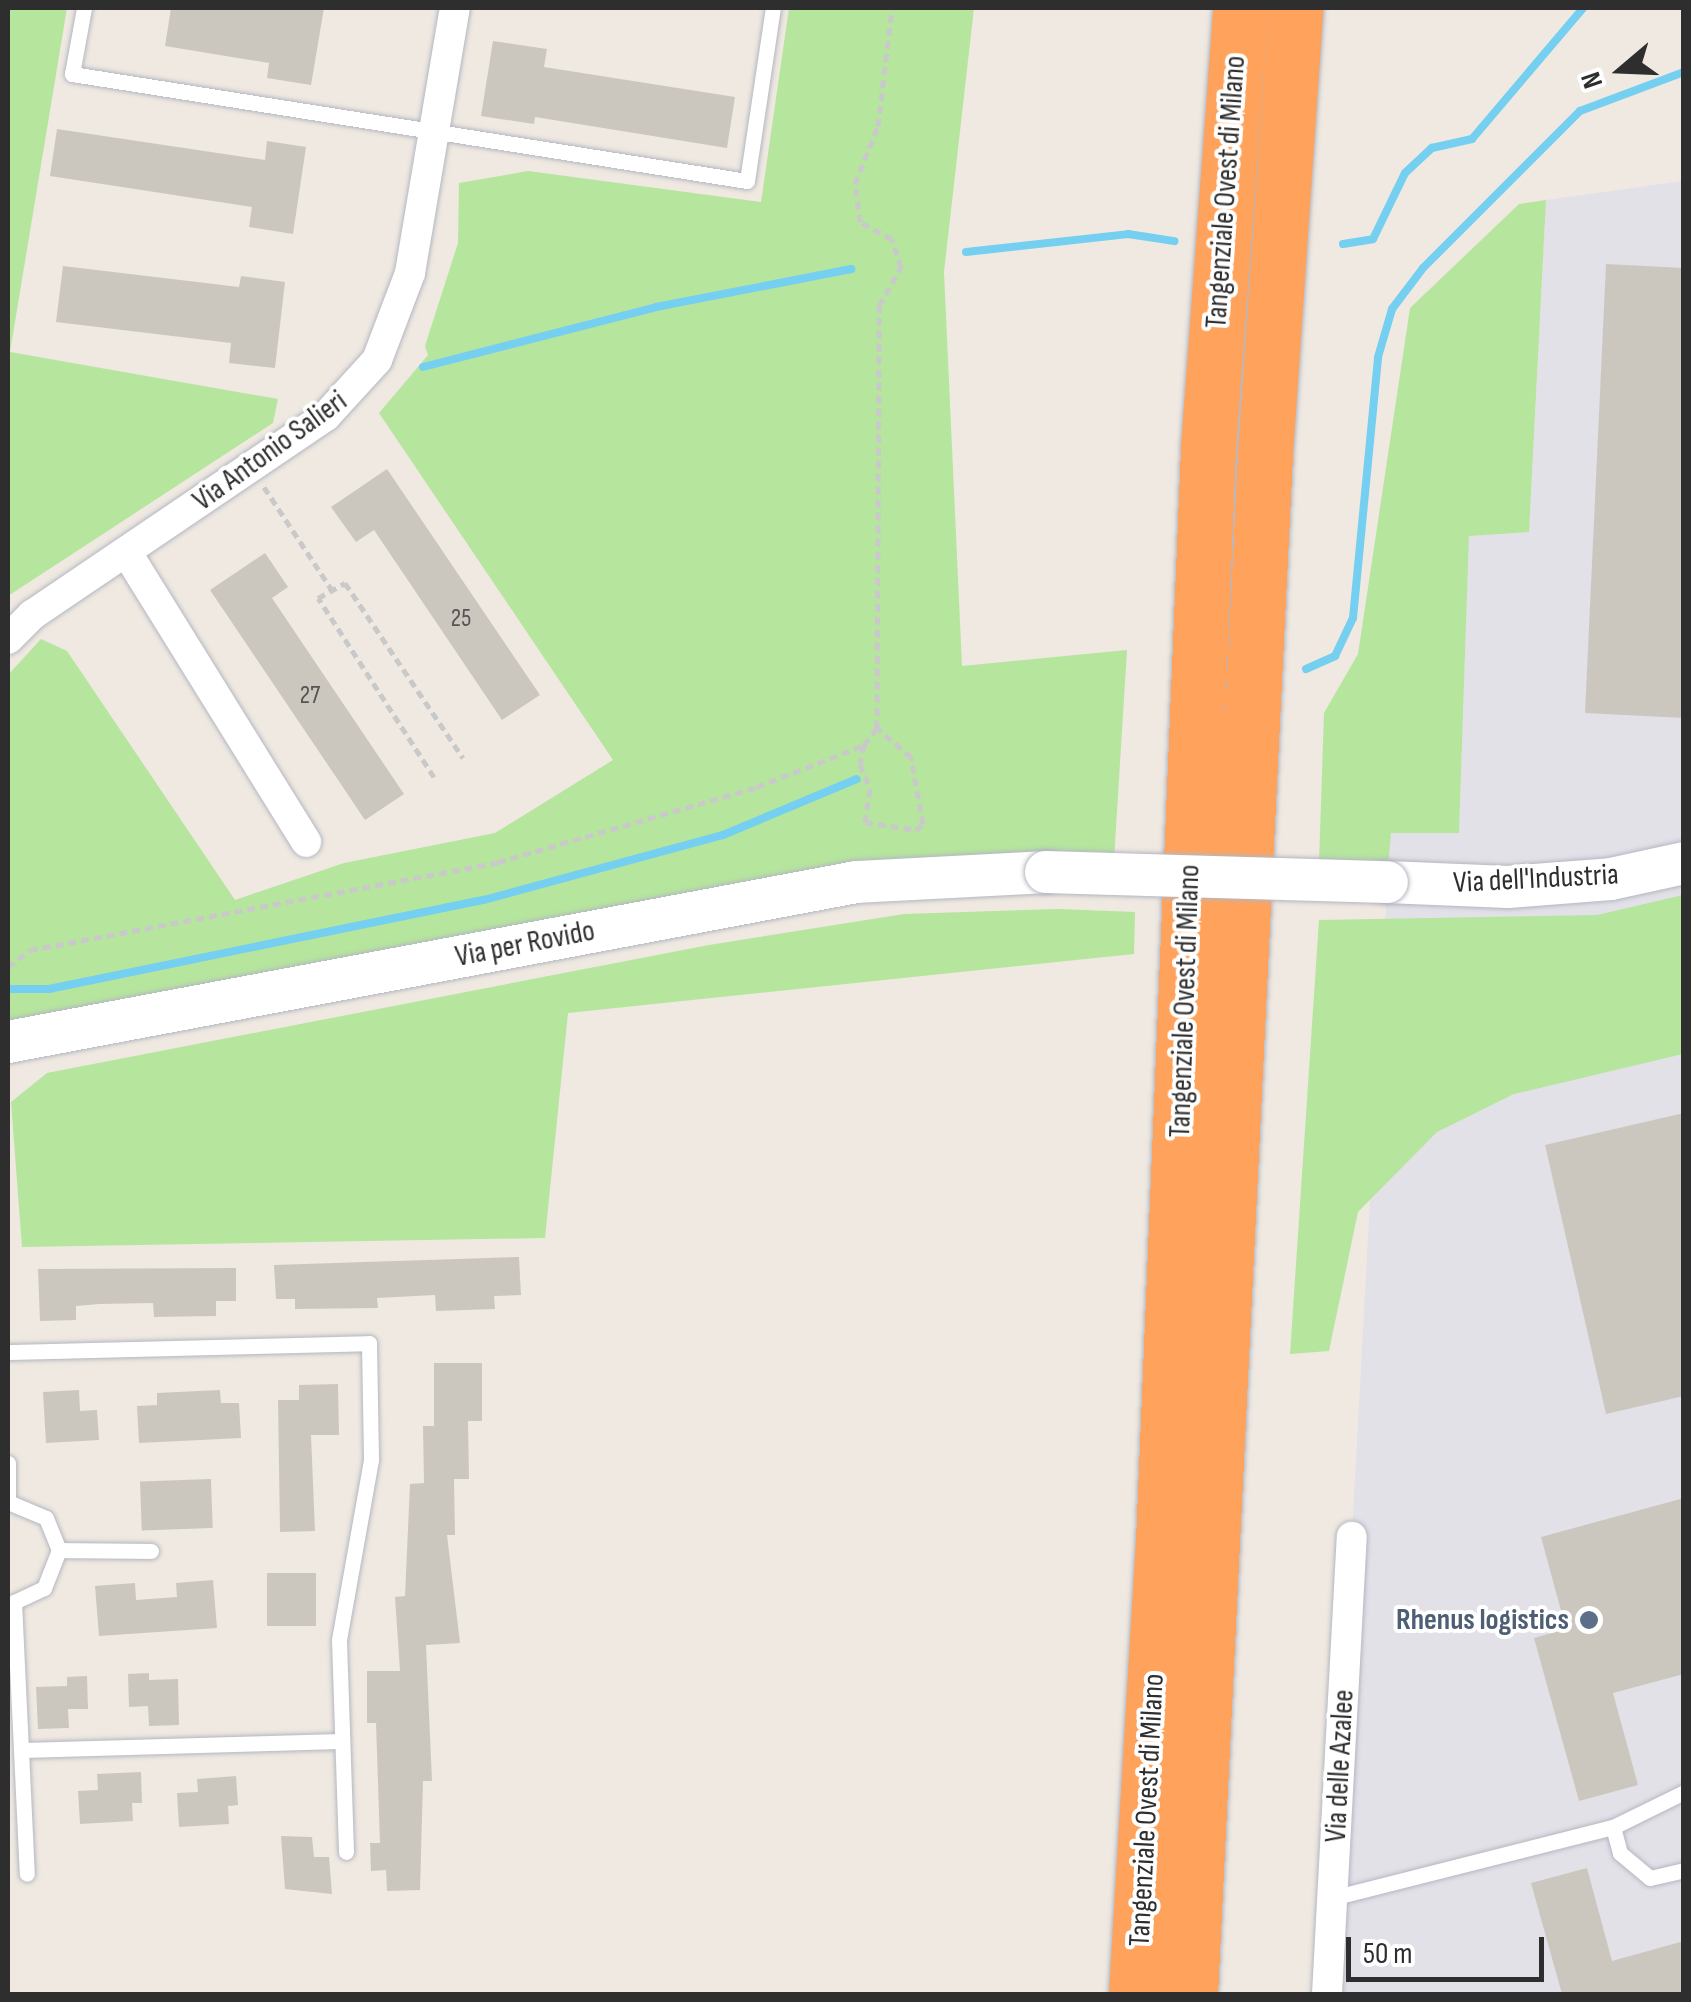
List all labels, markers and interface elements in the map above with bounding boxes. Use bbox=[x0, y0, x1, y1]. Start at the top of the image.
north arrow bbox=[1571, 20, 1671, 120]
street label: Tangenziale Ovest di Milano bbox=[1199, 54, 1253, 330]
text: N bbox=[1574, 67, 1610, 92]
street label: Via Antonio Salieri bbox=[186, 383, 354, 519]
house number: 25 bbox=[451, 604, 471, 634]
house number: 27 bbox=[300, 681, 320, 711]
street label: Via dell'Industria bbox=[1452, 857, 1620, 901]
street label: Tangenziale Ovest di Milano bbox=[1162, 864, 1208, 1138]
street label: Via per Rovido bbox=[452, 913, 598, 975]
place label: Rhenus logistics bbox=[1396, 1602, 1569, 1638]
marker: Rhenus logistics bbox=[1578, 1609, 1600, 1631]
street label: Tangenziale Ovest di Milano bbox=[1122, 1673, 1172, 1947]
street label: Via delle Azalee bbox=[1318, 1689, 1362, 1843]
scale bar bbox=[1351, 1917, 1548, 1979]
text: 50 m bbox=[1363, 1936, 1412, 1972]

